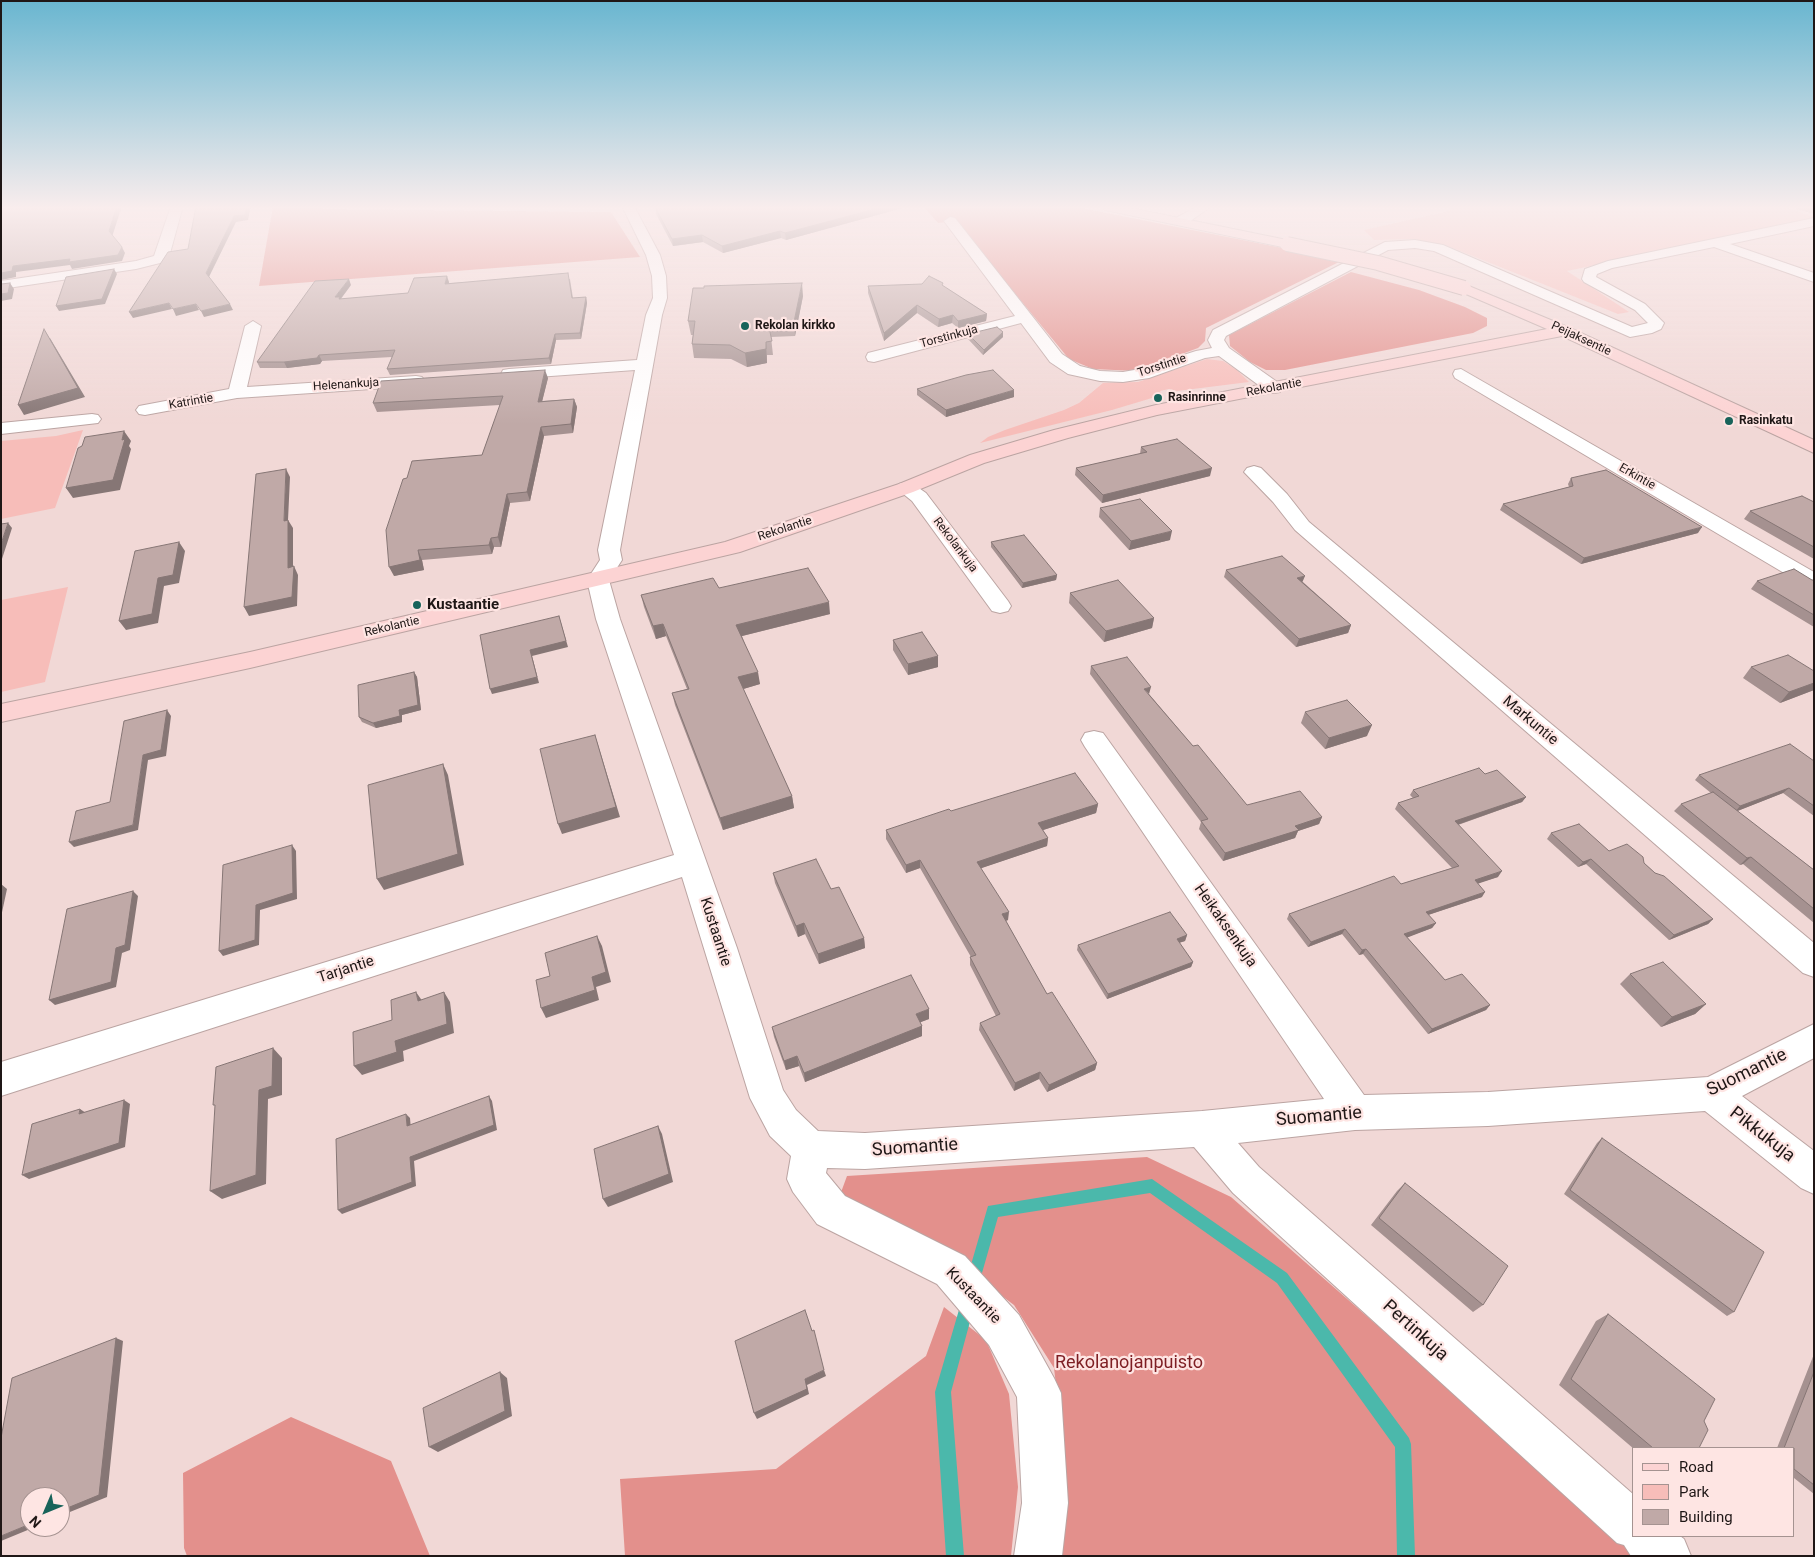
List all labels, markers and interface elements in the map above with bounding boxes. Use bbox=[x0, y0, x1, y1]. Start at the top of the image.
place label: Rekolan kirkko bbox=[755, 319, 835, 333]
street label: Peijaksentie bbox=[1549, 319, 1613, 359]
marker: Rekolan kirkko bbox=[739, 320, 751, 332]
street label: Torstinkuja bbox=[919, 322, 979, 352]
street label: Torstintie bbox=[1136, 351, 1188, 381]
street label: Helenankuja bbox=[313, 376, 379, 394]
street label: Rekolantie bbox=[1245, 376, 1303, 400]
street label: Katrintie bbox=[168, 391, 214, 413]
place label: Rasinrinne bbox=[1168, 391, 1226, 405]
marker: Rasinrinne bbox=[1152, 392, 1164, 404]
place label: Rasinkatu bbox=[1739, 414, 1793, 428]
marker: Rasinkatu bbox=[1723, 415, 1735, 427]
street label: Erkintie bbox=[1616, 461, 1658, 493]
street label: Rekolantie bbox=[756, 514, 814, 544]
street label: Rekolankuja bbox=[930, 515, 980, 575]
place label: Kustaantie bbox=[427, 596, 499, 614]
marker: Kustaantie bbox=[411, 599, 423, 611]
street label: Rekolantie bbox=[363, 614, 421, 640]
street label: Markuntie bbox=[1499, 693, 1561, 749]
street label: Heikaksenkuja bbox=[1190, 881, 1260, 971]
street label: Kustaantie bbox=[695, 895, 735, 969]
street label: Tarjantie bbox=[316, 952, 376, 988]
street label: Suomantie bbox=[1704, 1044, 1790, 1102]
street label: Suomantie bbox=[1275, 1102, 1363, 1132]
street label: Pikkukuja bbox=[1725, 1103, 1799, 1167]
street label: Suomantie bbox=[871, 1134, 959, 1162]
street label: Kustaantie bbox=[942, 1264, 1004, 1328]
street label: Pertinkuja bbox=[1378, 1296, 1452, 1366]
park label: Rekolanojanpuisto bbox=[1055, 1352, 1203, 1374]
legend bbox=[1632, 1447, 1795, 1537]
text: Road bbox=[1679, 1458, 1713, 1476]
text: Park bbox=[1679, 1483, 1709, 1501]
north arrow bbox=[20, 1487, 70, 1537]
text: Building bbox=[1679, 1508, 1733, 1526]
text: N bbox=[26, 1513, 44, 1531]

